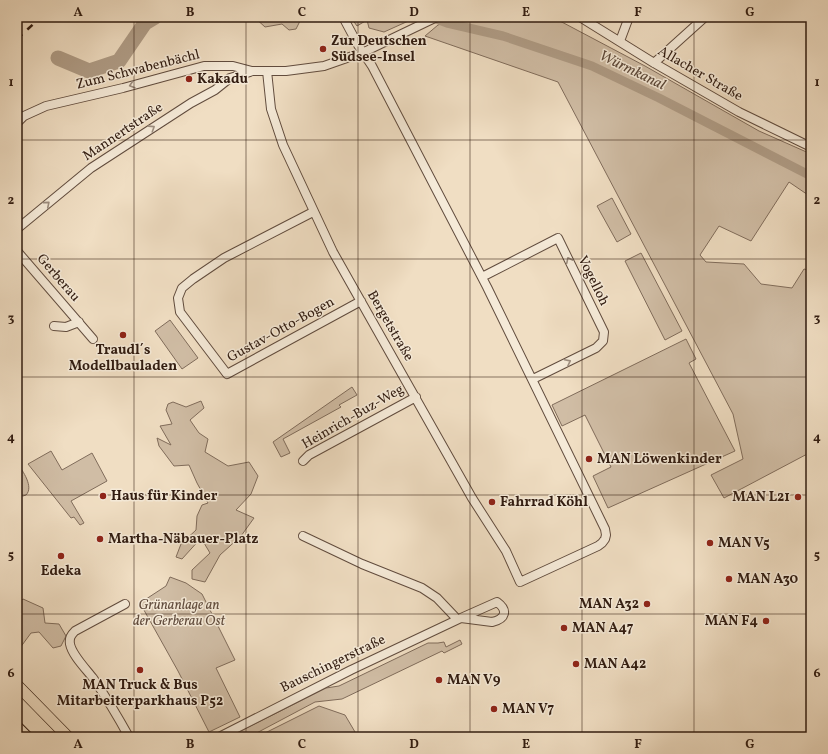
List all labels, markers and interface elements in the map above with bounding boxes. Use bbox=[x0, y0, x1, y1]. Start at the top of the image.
text: A bbox=[73, 4, 83, 22]
text: B bbox=[186, 4, 195, 22]
text: C bbox=[298, 4, 306, 22]
text: D bbox=[409, 4, 419, 22]
text: E bbox=[522, 4, 530, 22]
text: F bbox=[634, 4, 642, 22]
text: G bbox=[745, 4, 755, 22]
place label: Zur Deutschen Südsee-Insel bbox=[331, 32, 427, 67]
street label: Allacher Straße bbox=[654, 42, 746, 106]
marker: Zur Deutschen Südsee-Insel bbox=[318, 44, 328, 54]
street label: Zum Schwabenbächl bbox=[74, 45, 202, 95]
water label: Würmkanal bbox=[595, 46, 669, 96]
place label: Kakadu bbox=[197, 70, 248, 89]
text: 1 bbox=[8, 74, 14, 92]
marker: Kakadu bbox=[184, 74, 194, 84]
text: 1 bbox=[814, 74, 820, 92]
one-way arrow bbox=[129, 80, 136, 89]
street label: Mannertstraße bbox=[79, 98, 167, 166]
one-way arrow bbox=[148, 125, 155, 133]
text: 2 bbox=[8, 192, 15, 210]
text: 2 bbox=[814, 192, 821, 210]
one-way arrow bbox=[42, 202, 50, 209]
street label: Gerberau bbox=[32, 250, 84, 306]
street label: Vogelloh bbox=[573, 253, 613, 309]
one-way arrow bbox=[566, 257, 574, 265]
street label: Bergetstraße bbox=[362, 287, 418, 365]
street label: Gustav-Otto-Bogen bbox=[224, 293, 338, 367]
text: 3 bbox=[8, 310, 15, 328]
text: 3 bbox=[814, 310, 821, 328]
marker: Traudl´s Modellbauladen bbox=[118, 330, 128, 340]
place label: Traudl´s Modellbauladen bbox=[69, 341, 177, 376]
one-way arrow bbox=[563, 359, 571, 367]
street label: Heinrich-Buz-Weg bbox=[299, 380, 407, 454]
text: 4 bbox=[7, 429, 15, 447]
text: 4 bbox=[813, 429, 821, 447]
place label: MAN Löwenkinder bbox=[597, 450, 722, 469]
marker: MAN Löwenkinder bbox=[584, 454, 594, 464]
place label: Haus für Kinder bbox=[111, 487, 218, 506]
place label: MAN L21 bbox=[732, 488, 790, 507]
marker: Haus für Kinder bbox=[98, 491, 108, 501]
marker: MAN L21 bbox=[793, 492, 803, 502]
place label: Fahrrad Köhl bbox=[500, 493, 588, 512]
marker: Fahrrad Köhl bbox=[487, 497, 497, 507]
place label: Martha-Näbauer-Platz bbox=[108, 530, 258, 549]
marker: Martha-Näbauer-Platz bbox=[95, 534, 105, 544]
place label: MAN V5 bbox=[718, 534, 770, 553]
marker: MAN V5 bbox=[705, 538, 715, 548]
text: 5 bbox=[8, 547, 14, 565]
text: 5 bbox=[814, 547, 820, 565]
marker: Edeka bbox=[56, 551, 66, 561]
place label: Edeka bbox=[41, 562, 82, 581]
place label: MAN A30 bbox=[737, 570, 799, 589]
marker: MAN A30 bbox=[724, 574, 734, 584]
place label: MAN A32 bbox=[579, 595, 639, 614]
park label: Grünanlage an der Gerberau Ost bbox=[133, 596, 226, 631]
marker: MAN A32 bbox=[642, 599, 652, 609]
place label: MAN F4 bbox=[705, 612, 759, 631]
marker: MAN F4 bbox=[761, 616, 771, 626]
place label: MAN A47 bbox=[572, 619, 634, 638]
marker: MAN A47 bbox=[559, 623, 569, 633]
street label: Bauschingerstraße bbox=[277, 630, 389, 698]
place label: MAN A42 bbox=[584, 655, 646, 674]
marker: MAN A42 bbox=[571, 659, 581, 669]
text: 6 bbox=[7, 665, 15, 683]
marker: MAN Truck & Bus Mitarbeiterparkhaus P52 bbox=[135, 665, 145, 675]
text: 6 bbox=[813, 665, 821, 683]
place label: MAN V9 bbox=[447, 671, 501, 690]
marker: MAN V9 bbox=[434, 675, 444, 685]
place label: MAN Truck & Bus Mitarbeiterparkhaus P52 bbox=[57, 676, 223, 711]
place label: MAN V7 bbox=[502, 700, 554, 719]
marker: MAN V7 bbox=[489, 704, 499, 714]
text: A bbox=[73, 736, 83, 754]
text: B bbox=[186, 736, 195, 754]
text: C bbox=[298, 736, 306, 754]
text: D bbox=[409, 736, 419, 754]
text: E bbox=[522, 736, 530, 754]
text: F bbox=[634, 736, 642, 754]
text: G bbox=[745, 736, 755, 754]

